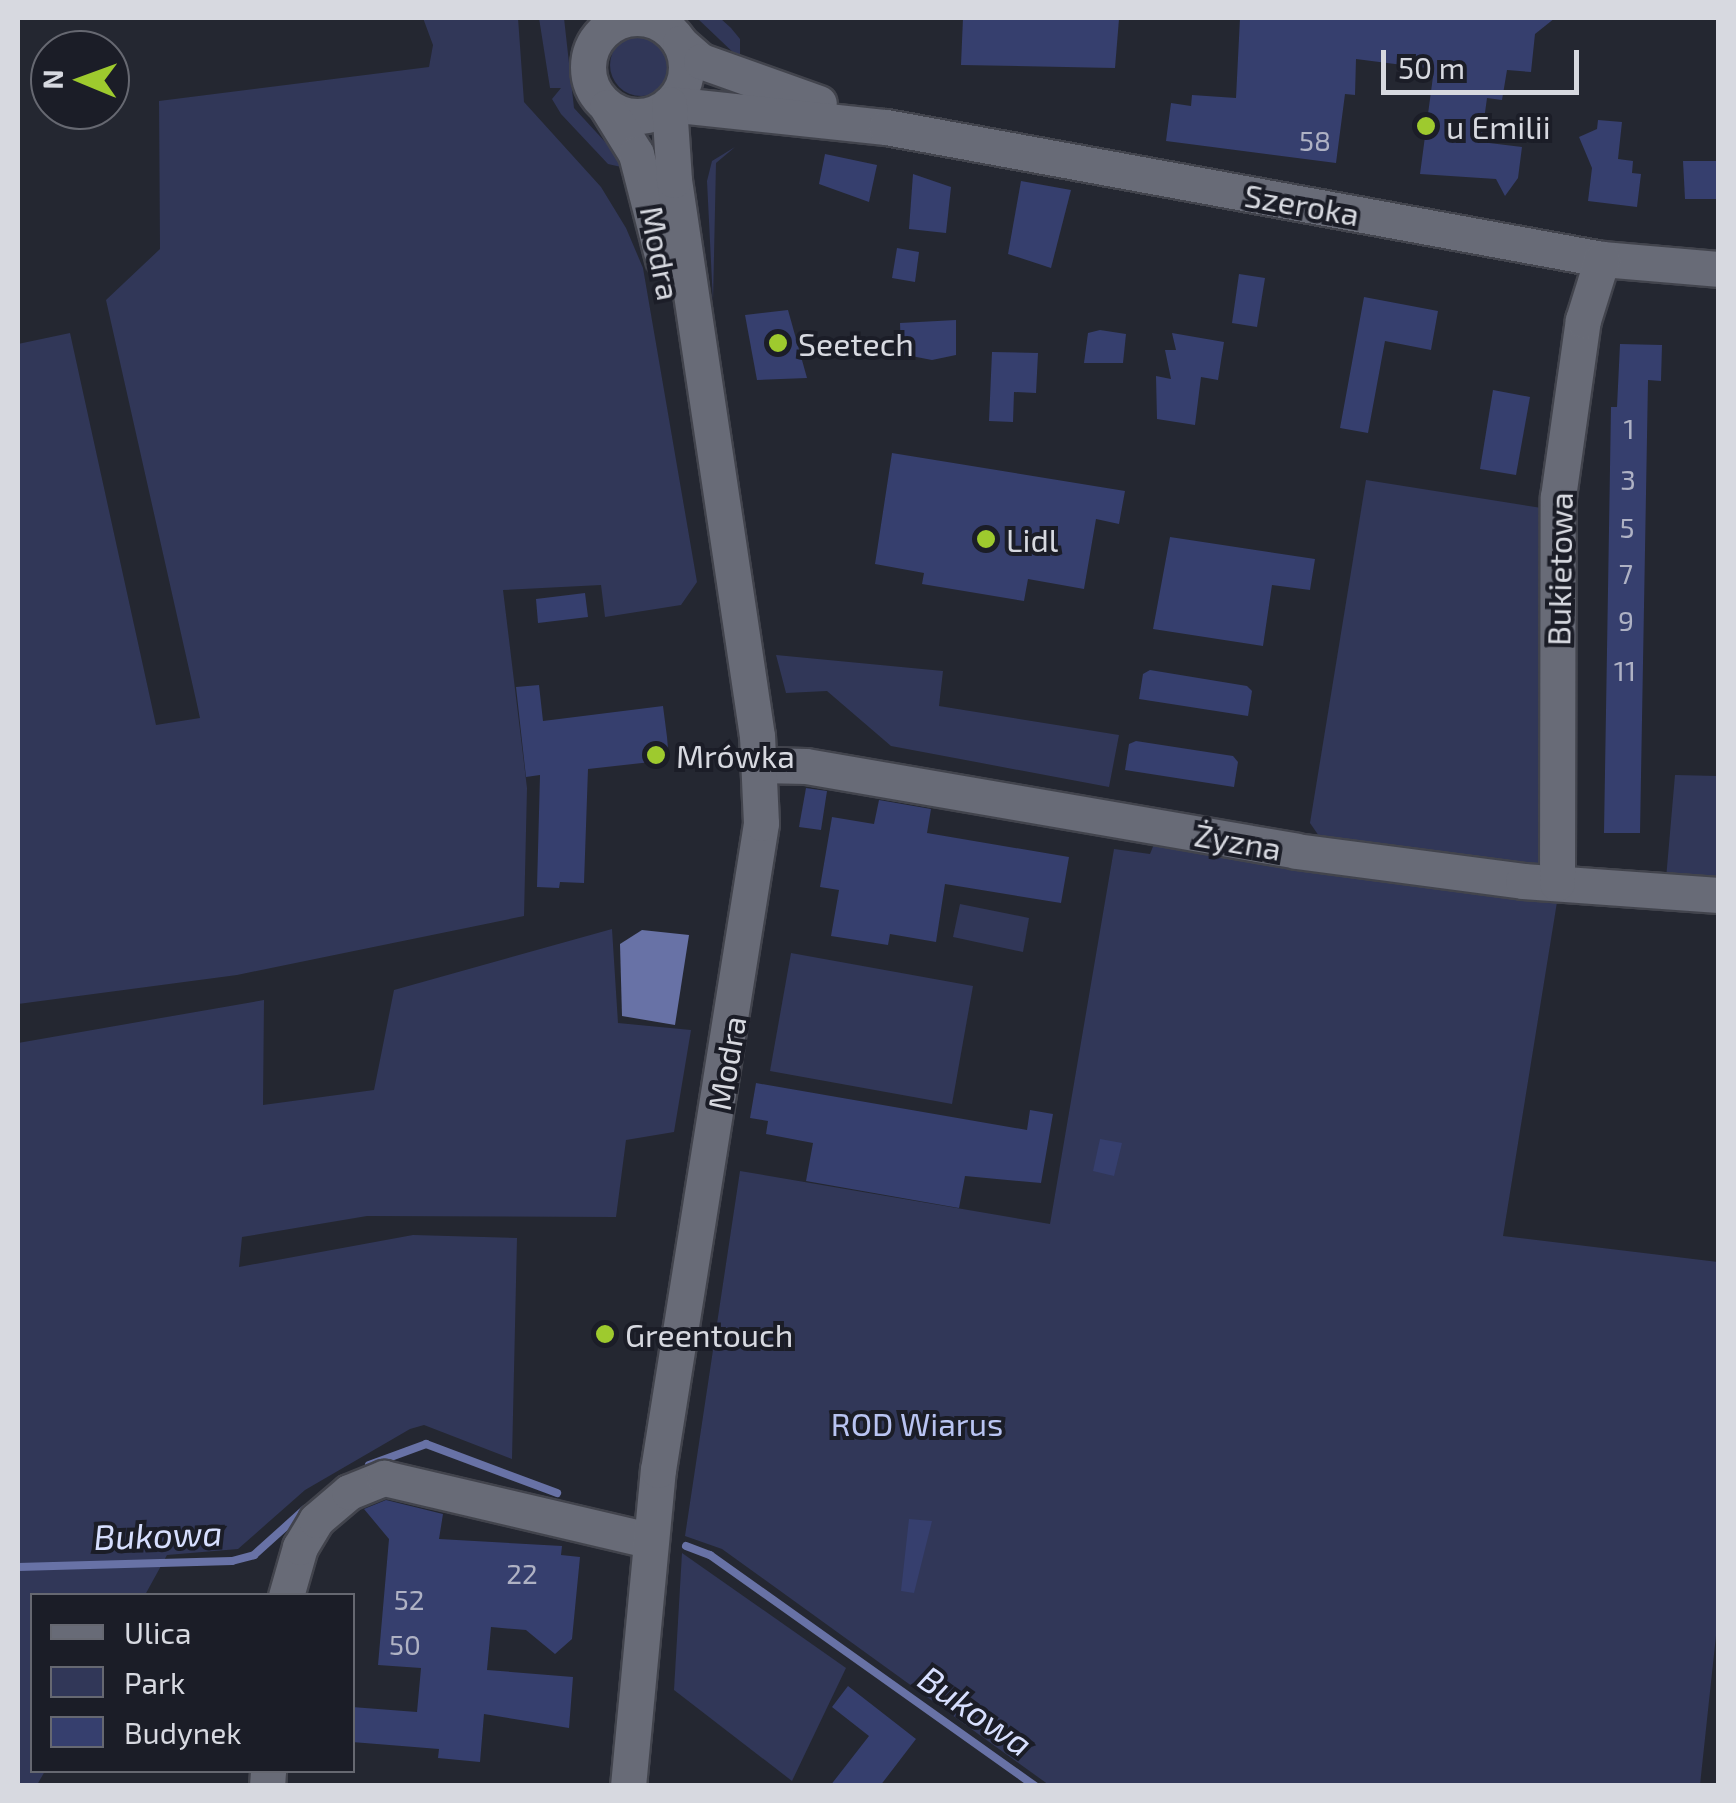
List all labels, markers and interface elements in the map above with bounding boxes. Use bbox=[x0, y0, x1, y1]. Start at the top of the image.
north arrow bbox=[30, 30, 130, 130]
scale bar bbox=[1386, 30, 1584, 92]
text: 50 m bbox=[1398, 49, 1465, 85]
text: N bbox=[35, 69, 69, 90]
place label: u Emilii bbox=[1446, 107, 1551, 145]
marker: u Emilii bbox=[1415, 115, 1437, 137]
house number: 58 bbox=[1299, 123, 1331, 157]
street label: Szeroka bbox=[1242, 175, 1362, 233]
street label: Modra bbox=[633, 203, 689, 303]
place label: Seetech bbox=[798, 324, 914, 362]
marker: Seetech bbox=[767, 332, 789, 354]
house number: 1 bbox=[1623, 411, 1635, 445]
house number: 3 bbox=[1620, 462, 1636, 496]
street label: Bukietowa bbox=[1538, 492, 1580, 646]
house number: 5 bbox=[1619, 510, 1635, 544]
place label: Lidl bbox=[1006, 520, 1058, 558]
marker: Lidl bbox=[975, 528, 997, 550]
house number: 7 bbox=[1619, 556, 1633, 590]
house number: 9 bbox=[1618, 603, 1634, 637]
house number: 11 bbox=[1614, 653, 1636, 687]
place label: Mrówka bbox=[676, 736, 795, 774]
marker: Mrówka bbox=[645, 744, 667, 766]
street label: Żyzna bbox=[1192, 815, 1284, 867]
street label: Modra bbox=[699, 1013, 753, 1113]
place label: Greentouch bbox=[625, 1315, 793, 1353]
marker: Greentouch bbox=[594, 1323, 616, 1345]
park label: ROD Wiarus bbox=[831, 1404, 1003, 1442]
water label: Bukowa bbox=[93, 1511, 223, 1557]
house number: 22 bbox=[506, 1556, 538, 1590]
house number: 52 bbox=[394, 1582, 424, 1616]
legend bbox=[30, 1593, 355, 1773]
text: Ulica bbox=[124, 1614, 191, 1650]
house number: 50 bbox=[389, 1627, 421, 1661]
water label: Bukowa bbox=[911, 1656, 1041, 1764]
text: Park bbox=[124, 1664, 185, 1700]
text: Budynek bbox=[124, 1714, 242, 1750]

